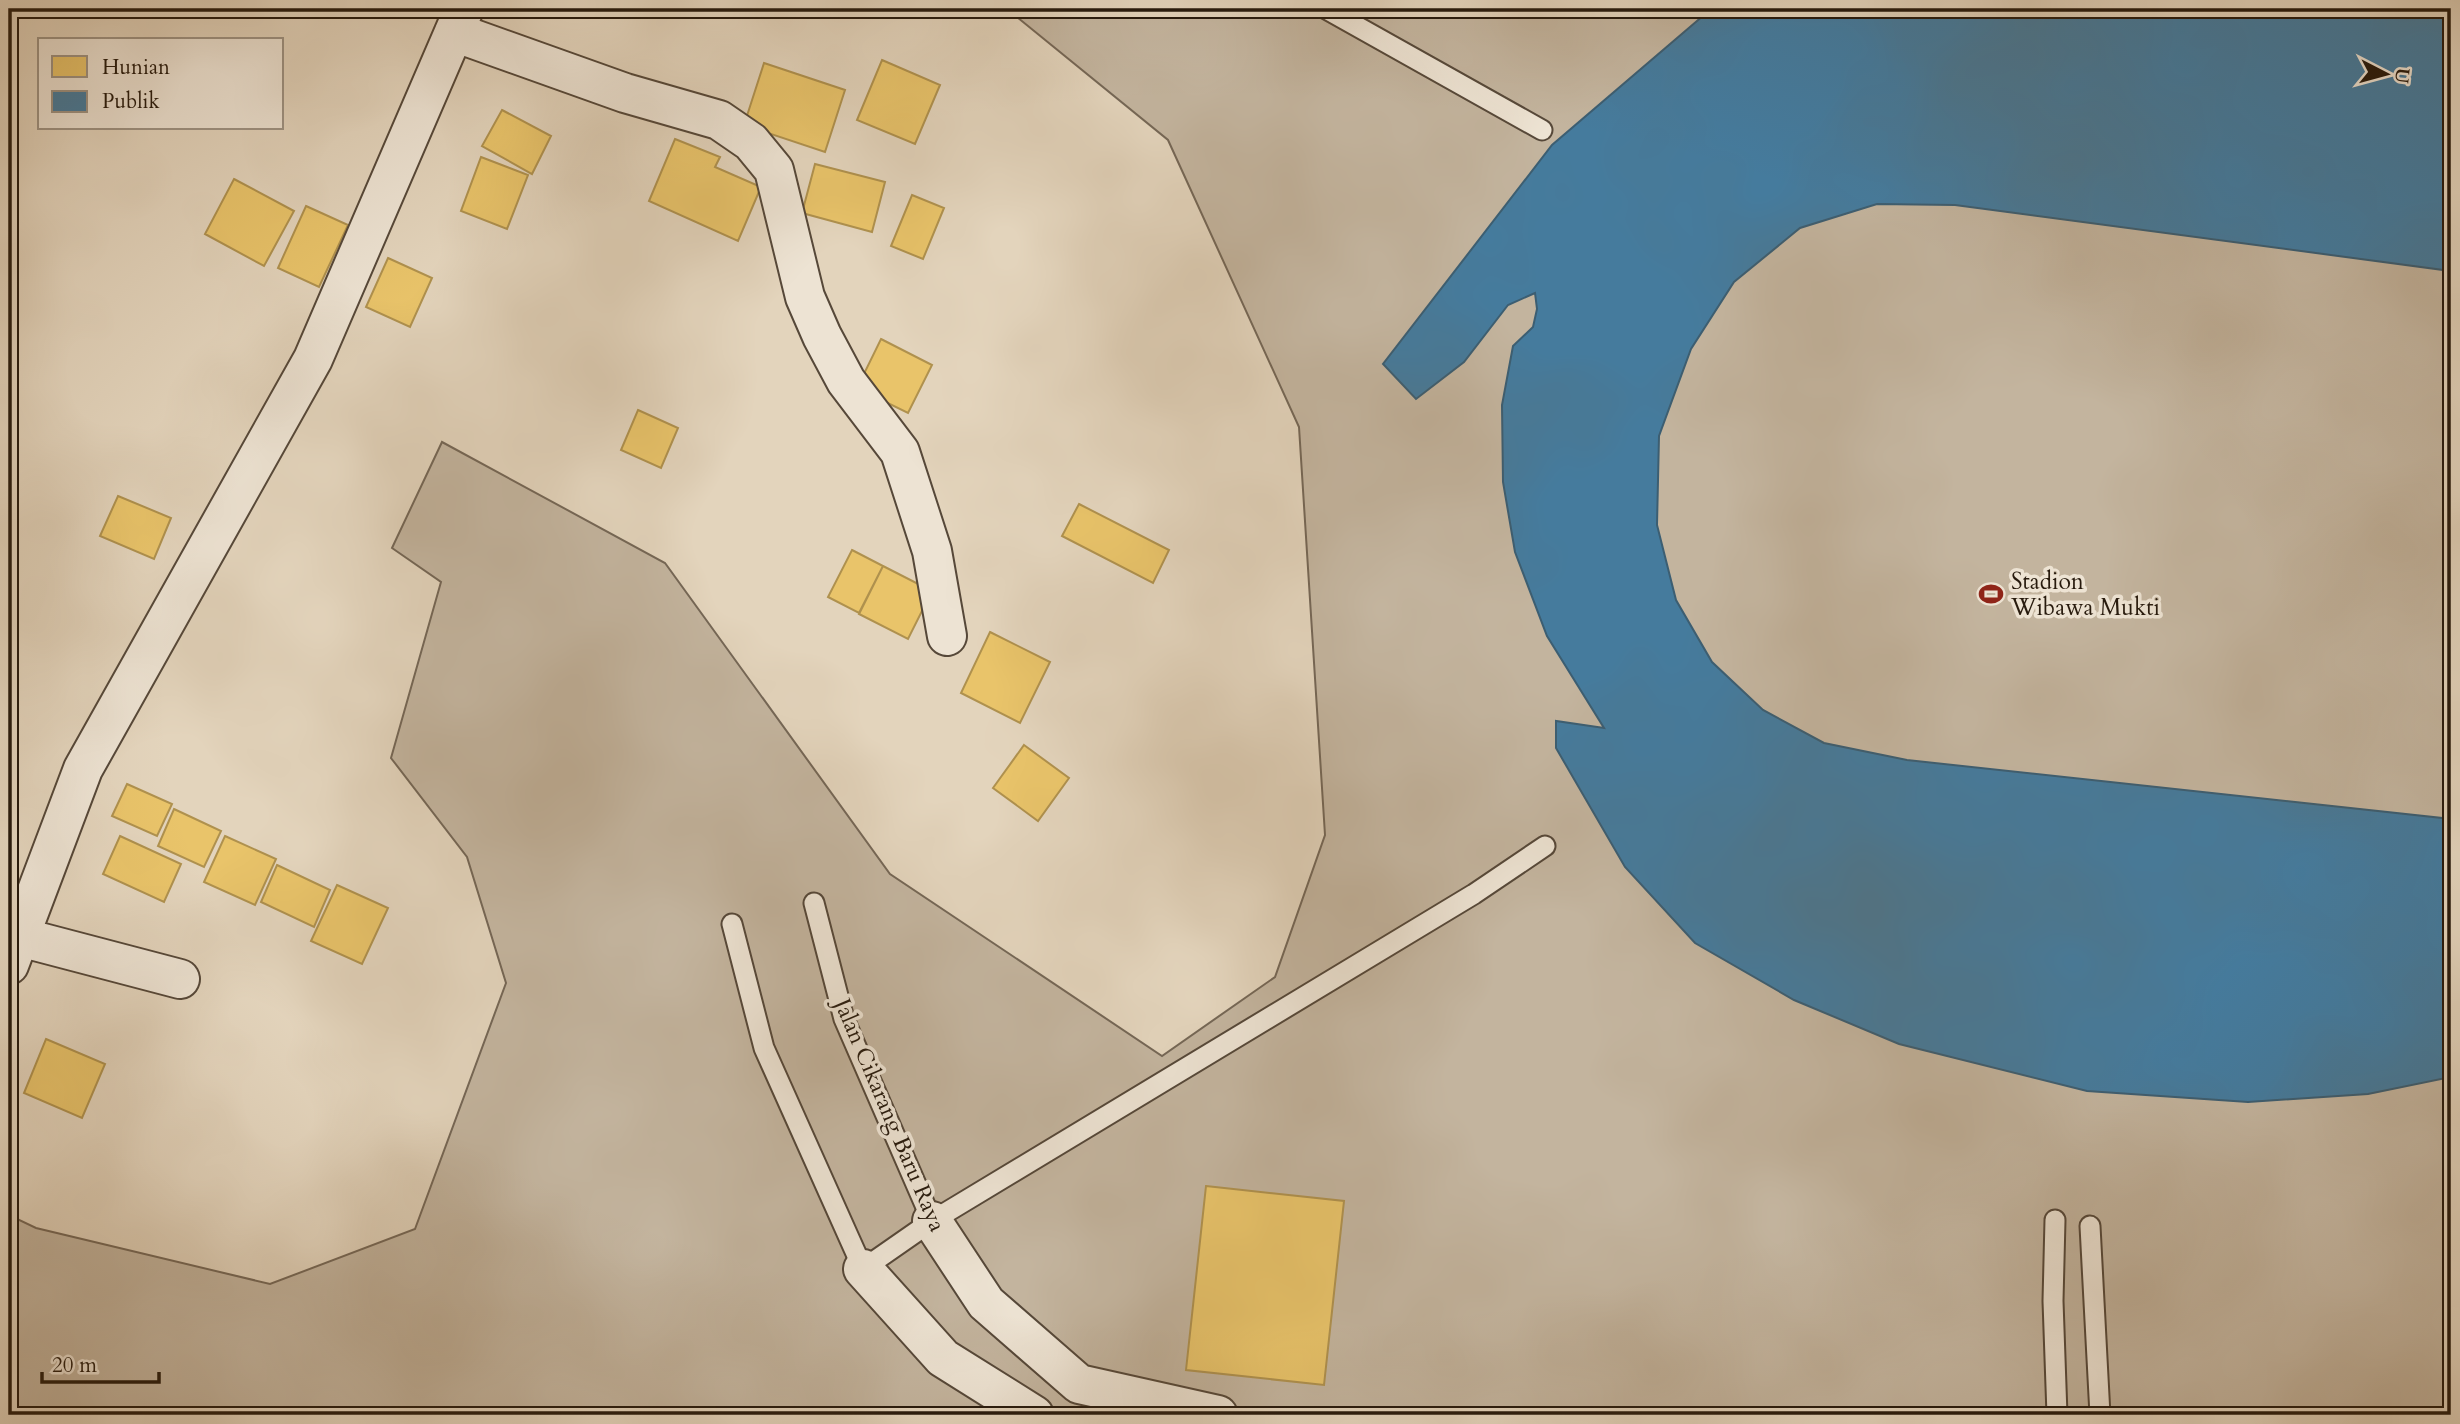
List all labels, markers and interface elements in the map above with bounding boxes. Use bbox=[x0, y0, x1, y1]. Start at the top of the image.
legend bbox=[38, 38, 284, 130]
north arrow bbox=[2352, 38, 2422, 108]
text: Hunian bbox=[102, 53, 170, 82]
text: U bbox=[2388, 67, 2416, 85]
text: Publik bbox=[102, 87, 160, 116]
place label: Stadion Wibawa Mukti bbox=[2010, 566, 2160, 623]
sports icon: Stadion Wibawa Mukti bbox=[1977, 580, 2005, 608]
street label: Jalan Cikarang Baru Raya bbox=[826, 991, 953, 1236]
scale bar bbox=[42, 1340, 159, 1384]
text: 20 m bbox=[52, 1351, 97, 1380]

